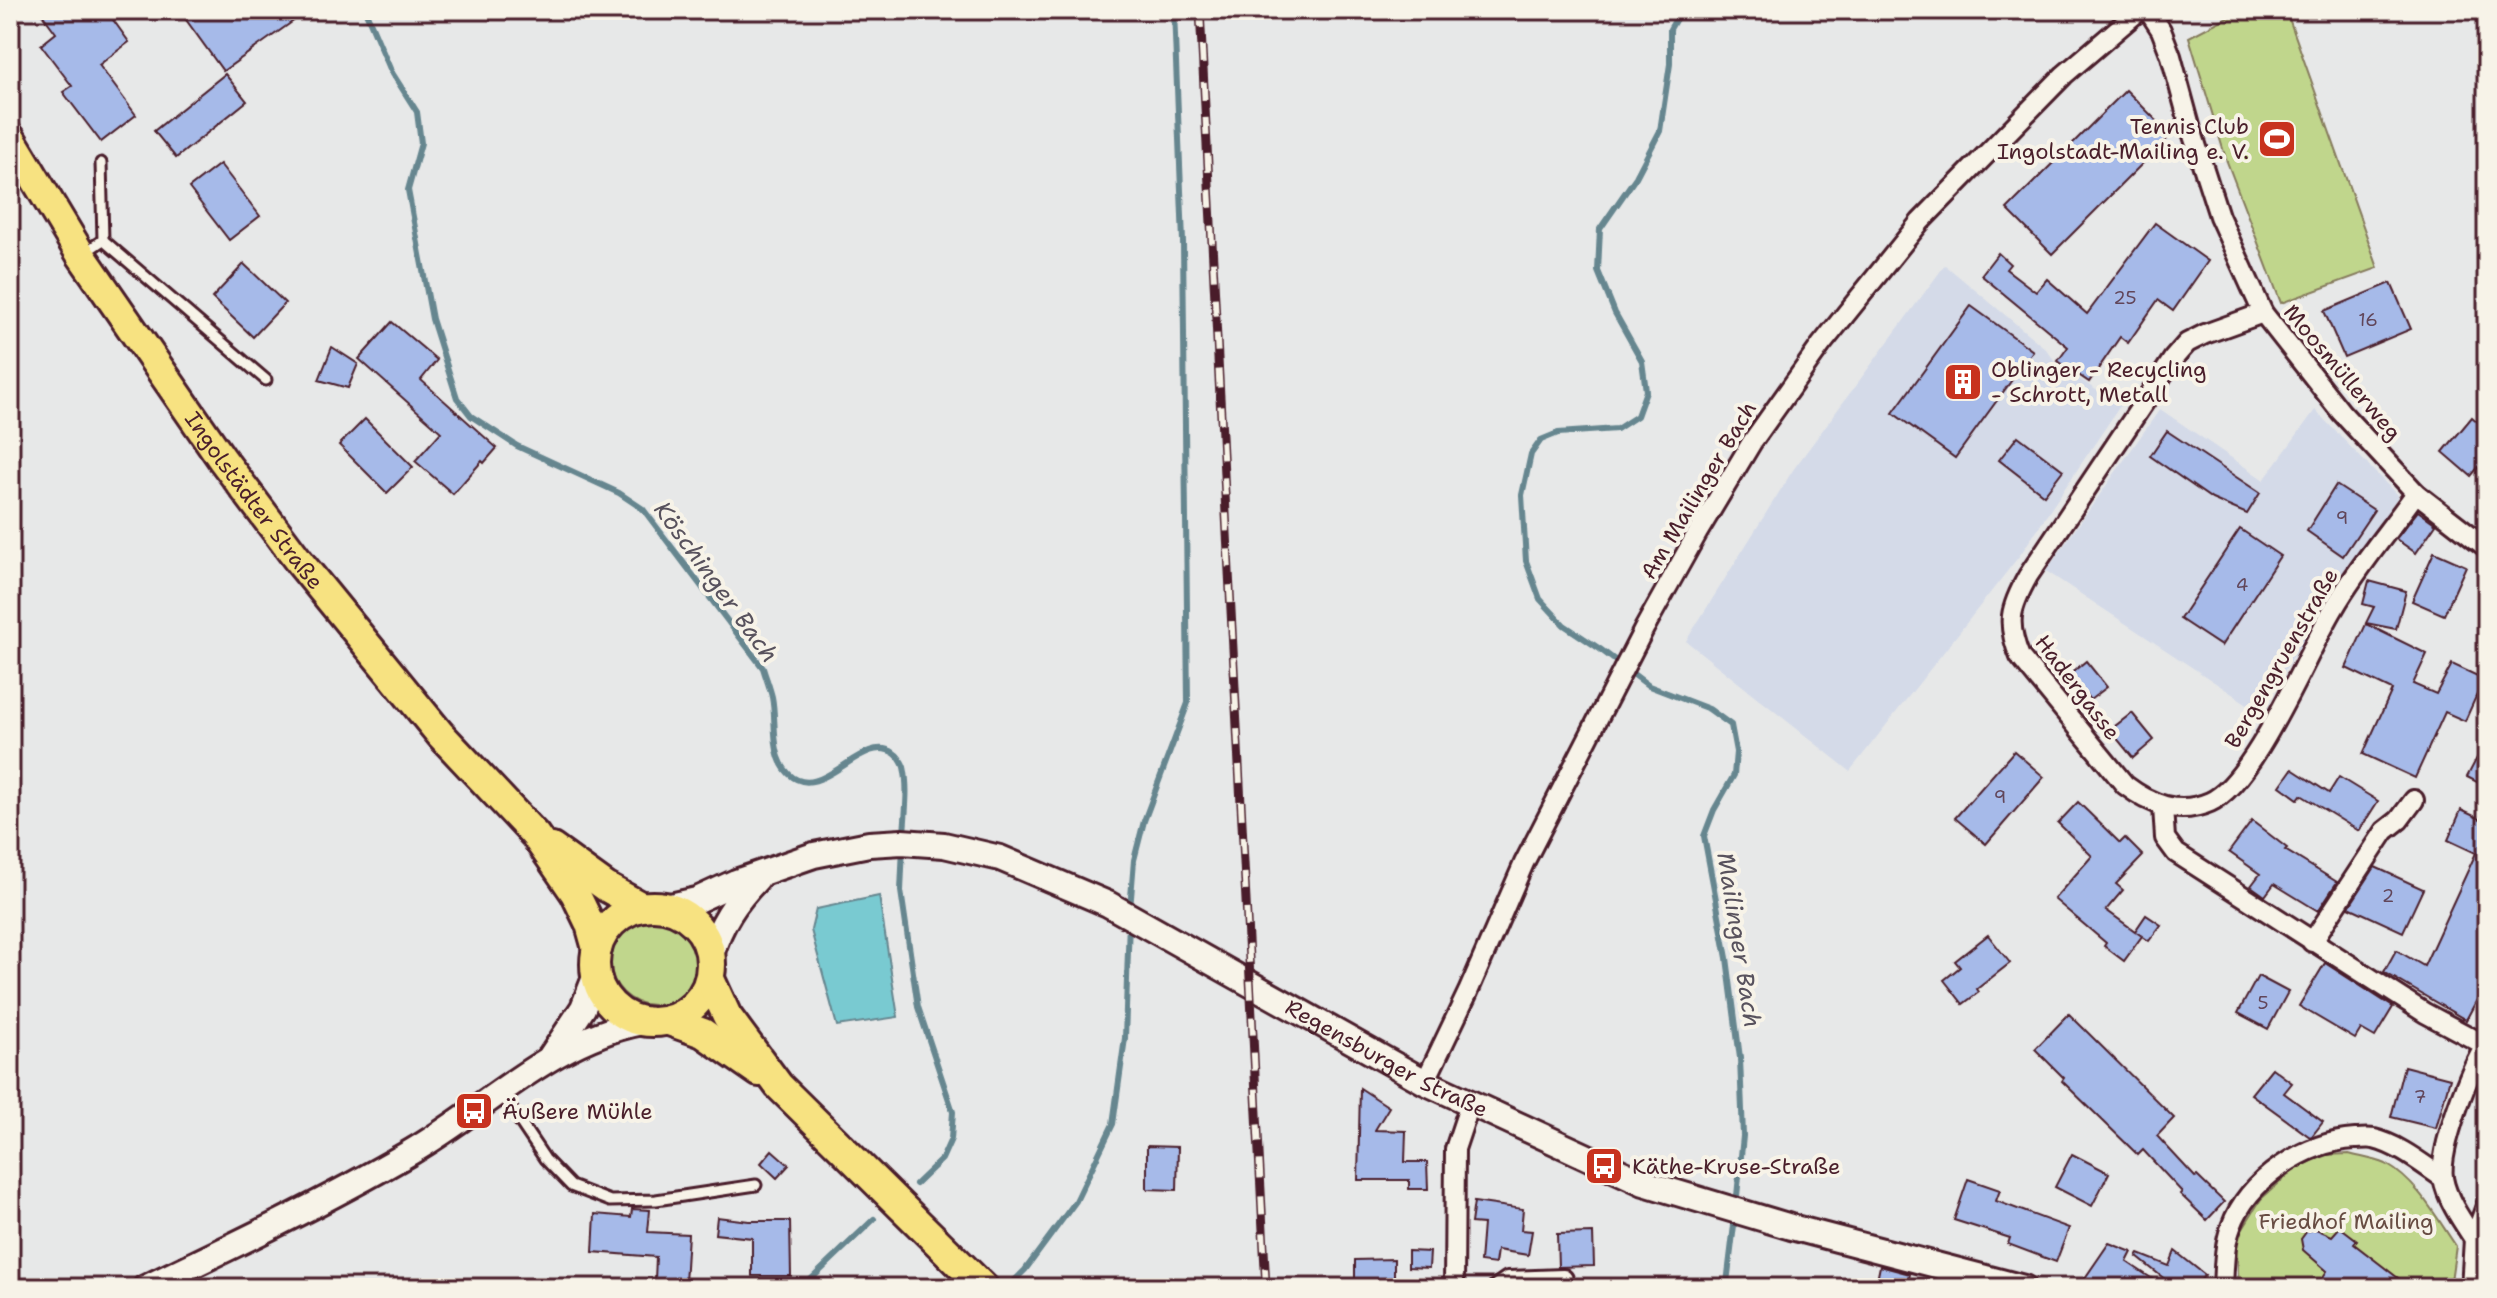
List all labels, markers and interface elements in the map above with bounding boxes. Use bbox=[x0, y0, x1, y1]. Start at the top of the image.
place label: Tennis Club Ingolstadt-Mailing e. V. bbox=[1997, 112, 2249, 166]
sports icon: Tennis Club Ingolstadt-Mailing e. V. bbox=[2256, 118, 2298, 160]
house number: 25 bbox=[2113, 286, 2137, 310]
street label: Moosmüllerweg bbox=[2277, 298, 2408, 447]
house number: 16 bbox=[2358, 308, 2378, 332]
place label: Oblinger - Recycling - Schrott, Metall bbox=[1991, 355, 2207, 409]
building icon: Oblinger - Recycling - Schrott, Metall bbox=[1942, 361, 1984, 403]
street label: Am Mailinger Bach bbox=[1634, 396, 1763, 585]
street label: Ingolstädter Straße bbox=[178, 406, 330, 595]
water label: Köschinger Bach bbox=[647, 495, 785, 669]
house number: 9 bbox=[2336, 506, 2348, 530]
street label: Bergengruenstraße bbox=[2218, 563, 2345, 754]
house number: 4 bbox=[2236, 573, 2248, 597]
street label: Hadergasse bbox=[2028, 629, 2127, 746]
house number: 9 bbox=[1994, 785, 2006, 809]
water label: Mailinger Bach bbox=[1709, 850, 1769, 1030]
house number: 2 bbox=[2382, 884, 2394, 908]
house number: 5 bbox=[2257, 991, 2269, 1015]
street label: Regensburger Straße bbox=[1280, 993, 1492, 1124]
house number: 7 bbox=[2414, 1085, 2426, 1109]
bus stop icon: Äußere Mühle bbox=[453, 1090, 495, 1132]
place label: Äußere Mühle bbox=[502, 1097, 653, 1126]
bus stop icon: Käthe-Kruse-Straße bbox=[1583, 1145, 1625, 1187]
place label: Käthe-Kruse-Straße bbox=[1632, 1152, 1841, 1181]
park label: Friedhof Mailing bbox=[2259, 1207, 2434, 1236]

